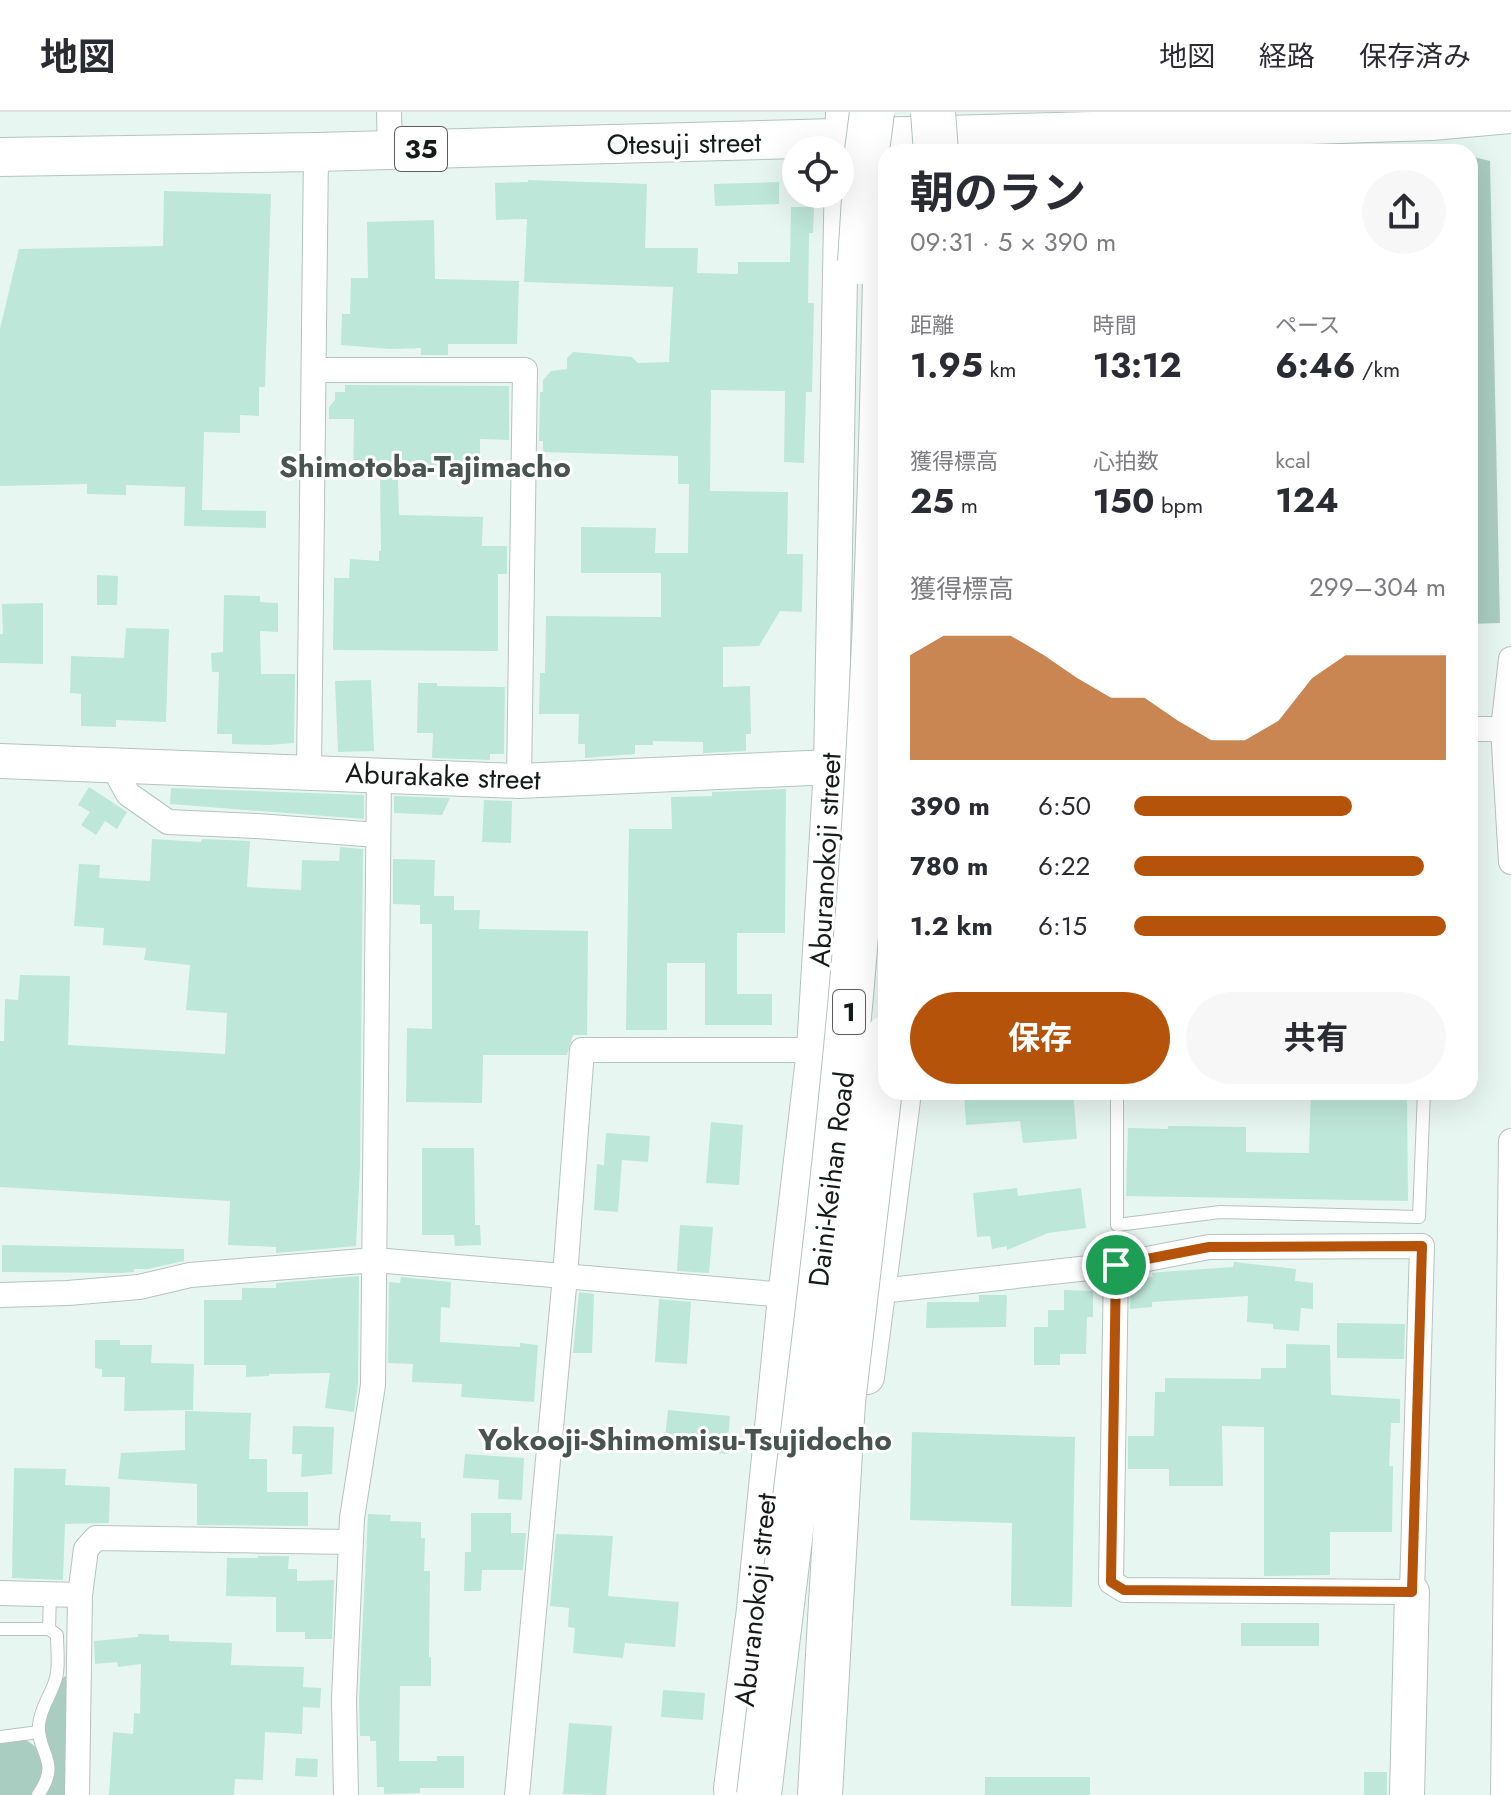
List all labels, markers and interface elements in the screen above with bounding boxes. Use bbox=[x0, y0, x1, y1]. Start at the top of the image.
text: 地図 bbox=[40, 29, 116, 84]
text: 地図 bbox=[1159, 36, 1215, 77]
text: 経路 bbox=[1259, 36, 1315, 77]
text: 保存済み bbox=[1359, 36, 1471, 77]
street label: Otesuji street bbox=[606, 122, 762, 165]
road number: 35 bbox=[395, 127, 447, 171]
map controls bbox=[782, 136, 854, 208]
button: locate bbox=[782, 136, 854, 208]
text: 朝のラン bbox=[910, 161, 1086, 225]
button: share bbox=[1362, 170, 1446, 254]
text: 09:31 · 5 × 390 m bbox=[910, 223, 1116, 261]
text: 距離 bbox=[910, 309, 954, 341]
text: 時間 bbox=[1093, 309, 1137, 341]
text: ペース bbox=[1275, 309, 1340, 341]
text: 1.95 bbox=[910, 341, 983, 390]
text: 13:12 bbox=[1093, 341, 1182, 390]
text: 6:46 bbox=[1275, 341, 1356, 390]
text: km bbox=[983, 353, 1016, 385]
text: /km bbox=[1356, 353, 1400, 385]
text: kcal bbox=[1275, 444, 1311, 476]
district label: Shimotoba-Tajimacho bbox=[279, 445, 571, 488]
text: 獲得標高 bbox=[910, 445, 998, 477]
text: 心拍数 bbox=[1093, 445, 1159, 477]
text: 124 bbox=[1275, 476, 1339, 525]
text: 25 bbox=[910, 477, 954, 526]
text: 150 bbox=[1093, 477, 1154, 526]
text: m bbox=[954, 489, 978, 521]
text: bpm bbox=[1154, 489, 1203, 521]
text: 299–304 m bbox=[1309, 568, 1446, 606]
text: 獲得標高 bbox=[910, 570, 1014, 608]
street label: Aburanokoji street bbox=[799, 751, 852, 968]
street label: Aburakake street bbox=[345, 753, 542, 800]
text: 390 m bbox=[910, 787, 990, 825]
text: 6:50 bbox=[1038, 787, 1091, 825]
text: 780 m bbox=[910, 847, 988, 885]
text: 6:22 bbox=[1038, 847, 1090, 885]
text: 1.2 km bbox=[910, 907, 993, 945]
text: 6:15 bbox=[1038, 907, 1087, 945]
road number: 1 bbox=[833, 990, 865, 1034]
button: 保存 bbox=[910, 992, 1170, 1084]
button: 共有 bbox=[1186, 992, 1446, 1084]
street label: Daini-Keihan Road bbox=[798, 1069, 865, 1289]
pin bbox=[1082, 1231, 1150, 1299]
icon: arrive bbox=[1094, 1243, 1138, 1287]
district label: Yokooji-Shimomisu-Tsujidocho bbox=[477, 1418, 892, 1461]
street label: Aburanokoji street bbox=[724, 1491, 787, 1709]

